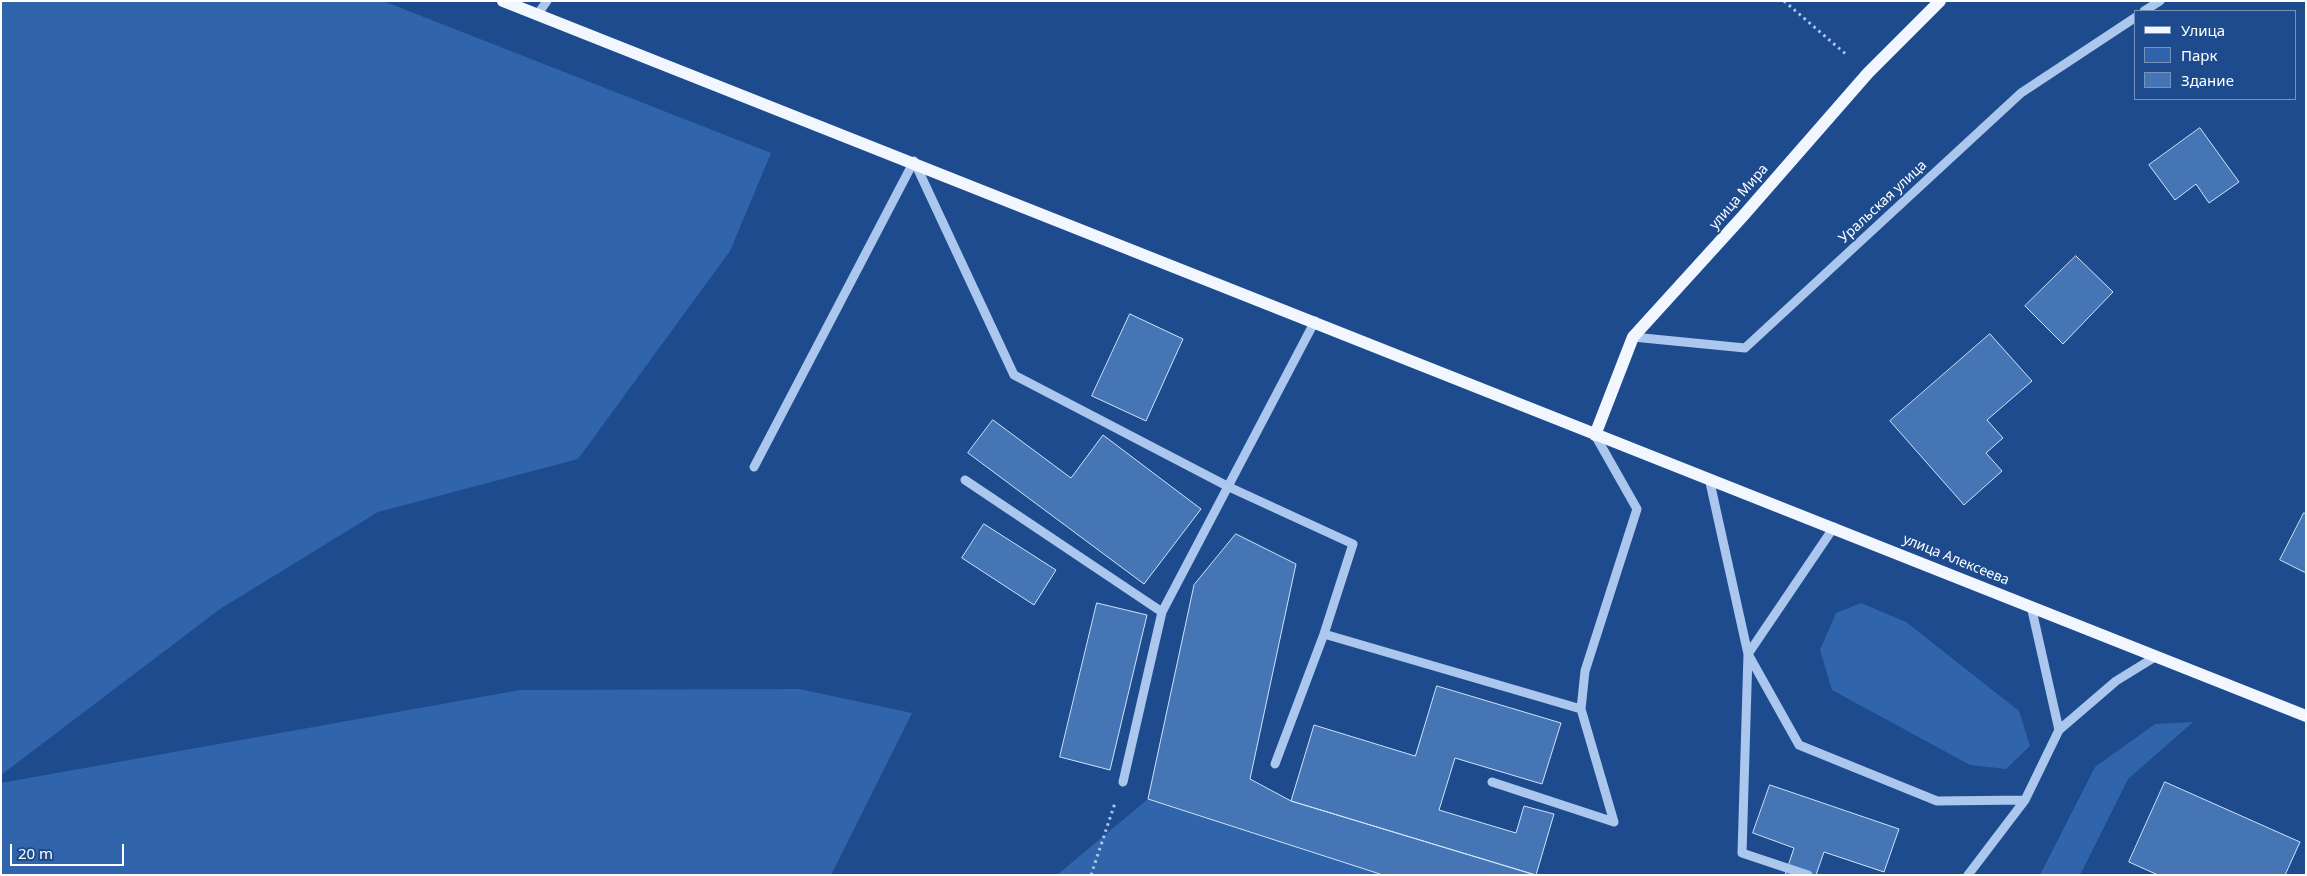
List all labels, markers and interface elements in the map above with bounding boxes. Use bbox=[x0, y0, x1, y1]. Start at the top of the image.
legend bbox=[2134, 10, 2297, 100]
text: Улица bbox=[2181, 20, 2225, 40]
text: Парк bbox=[2181, 45, 2217, 65]
text: Здание bbox=[2181, 70, 2234, 90]
street label: Уральская улица bbox=[1836, 157, 1930, 247]
street label: улица Мира bbox=[1706, 161, 1772, 233]
street label: улица Алексеева bbox=[1900, 531, 2012, 589]
scale bar bbox=[12, 834, 126, 866]
text: 20 m bbox=[18, 843, 53, 863]

